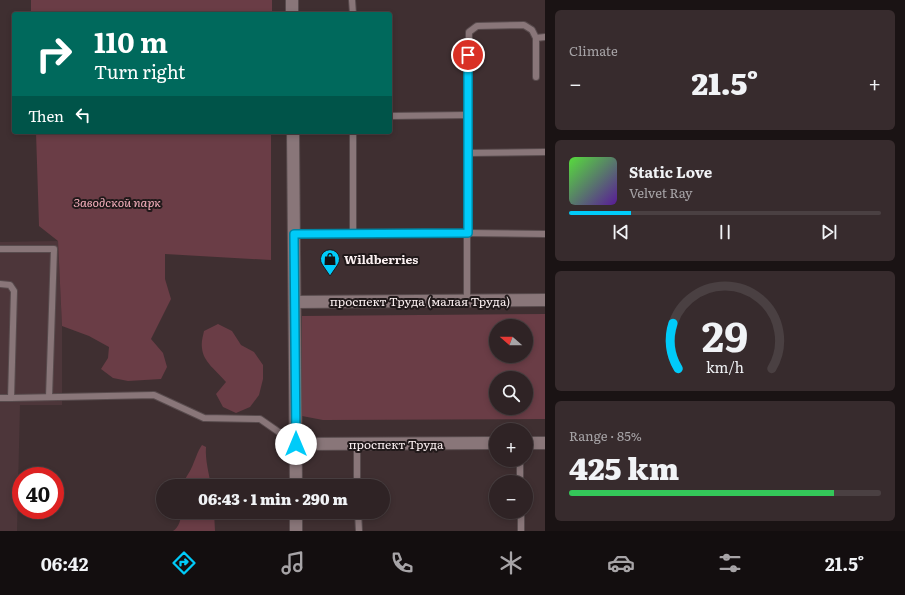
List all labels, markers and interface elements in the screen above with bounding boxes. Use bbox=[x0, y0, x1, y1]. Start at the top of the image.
text: 110 m bbox=[94, 20, 168, 62]
icon: right bbox=[28, 28, 80, 80]
pin bbox=[451, 38, 485, 72]
text: Climate bbox=[569, 41, 618, 60]
icon: arrive bbox=[457, 44, 479, 66]
text: Turn right bbox=[94, 58, 185, 85]
text: 21.5° bbox=[692, 60, 758, 104]
text: − bbox=[569, 66, 582, 99]
text: + bbox=[868, 66, 881, 99]
text: Then bbox=[28, 104, 64, 127]
icon: left bbox=[72, 104, 94, 126]
text: Static Love bbox=[629, 160, 712, 183]
text: Velvet Ray bbox=[629, 183, 693, 202]
park label: Заводской парк bbox=[73, 193, 161, 211]
icon: previous bbox=[610, 221, 632, 243]
icon: pause bbox=[714, 221, 736, 243]
icon: next bbox=[818, 221, 840, 243]
shop icon: Wildberries bbox=[319, 248, 341, 276]
place label: Wildberries bbox=[344, 250, 418, 268]
street label: проспект Труда (малая Труда) bbox=[330, 292, 510, 310]
text: 29 bbox=[702, 302, 748, 364]
north arrow bbox=[489, 319, 533, 363]
map controls bbox=[489, 319, 533, 519]
text: km/h bbox=[706, 355, 745, 376]
button: search bbox=[489, 371, 533, 415]
position arrow bbox=[275, 423, 317, 465]
button: + bbox=[489, 423, 533, 467]
text: Range · 85% bbox=[569, 426, 642, 445]
street label: проспект Труда bbox=[348, 435, 444, 453]
text: 425 km bbox=[569, 445, 679, 489]
speed limit sign: 40 bbox=[12, 467, 64, 519]
button: − bbox=[489, 475, 533, 519]
text: 06:43 · 1 min · 290 m bbox=[198, 487, 348, 510]
icon: directions bbox=[170, 549, 198, 577]
icon: music bbox=[279, 549, 307, 577]
icon: phone bbox=[388, 549, 416, 577]
icon: climate bbox=[497, 549, 525, 577]
icon: car bbox=[607, 549, 635, 577]
icon: filters bbox=[716, 549, 744, 577]
text: 06:42 bbox=[41, 550, 88, 577]
text: 21.5° bbox=[825, 550, 864, 577]

